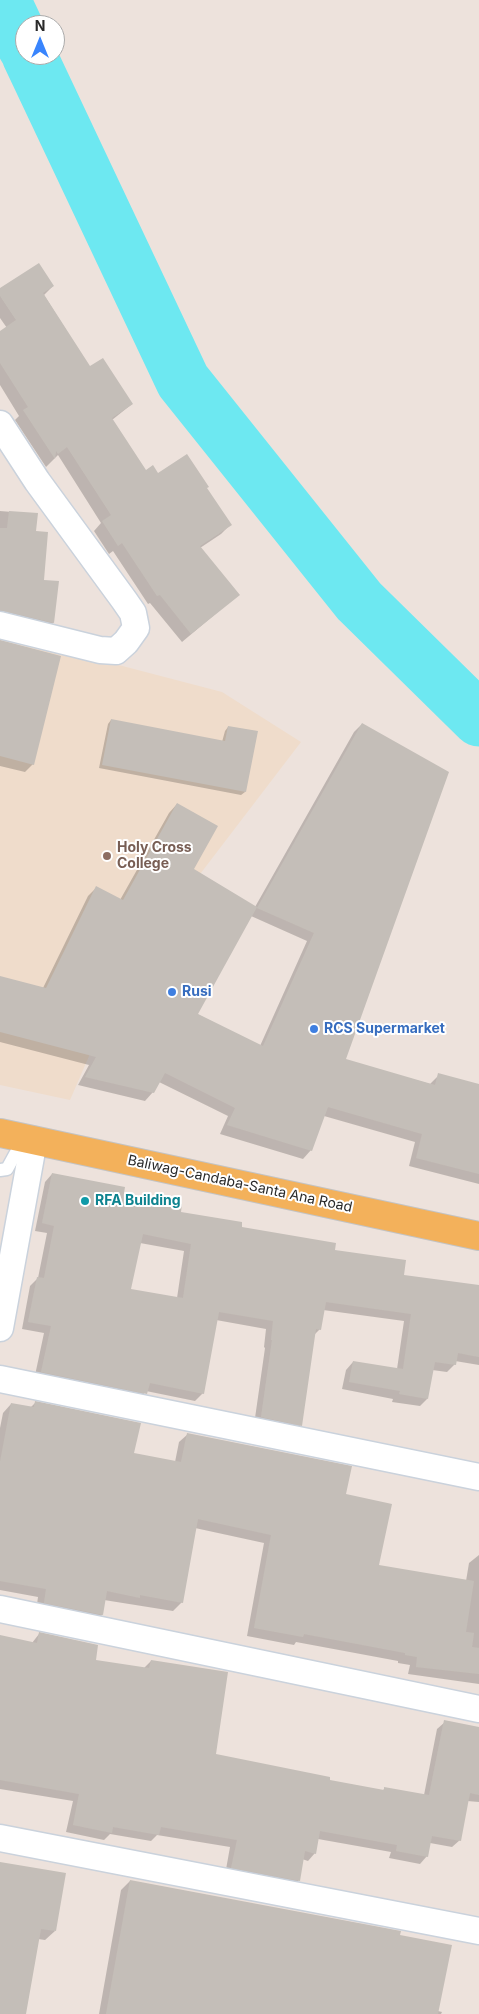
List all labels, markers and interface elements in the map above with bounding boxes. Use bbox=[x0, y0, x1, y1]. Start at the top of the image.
north arrow bbox=[15, 15, 65, 65]
text: N bbox=[35, 17, 45, 34]
place label: Holy Cross College bbox=[117, 840, 192, 872]
marker: Holy Cross College bbox=[101, 850, 113, 862]
place label: Rusi bbox=[182, 984, 212, 1000]
marker: Rusi bbox=[166, 986, 178, 998]
place label: RCS Supermarket bbox=[324, 1021, 445, 1037]
marker: RCS Supermarket bbox=[308, 1023, 320, 1035]
street label: Baliwag-Candaba-Santa Ana Road bbox=[126, 1152, 354, 1216]
place label: RFA Building bbox=[95, 1193, 181, 1209]
marker: RFA Building bbox=[79, 1195, 91, 1207]

